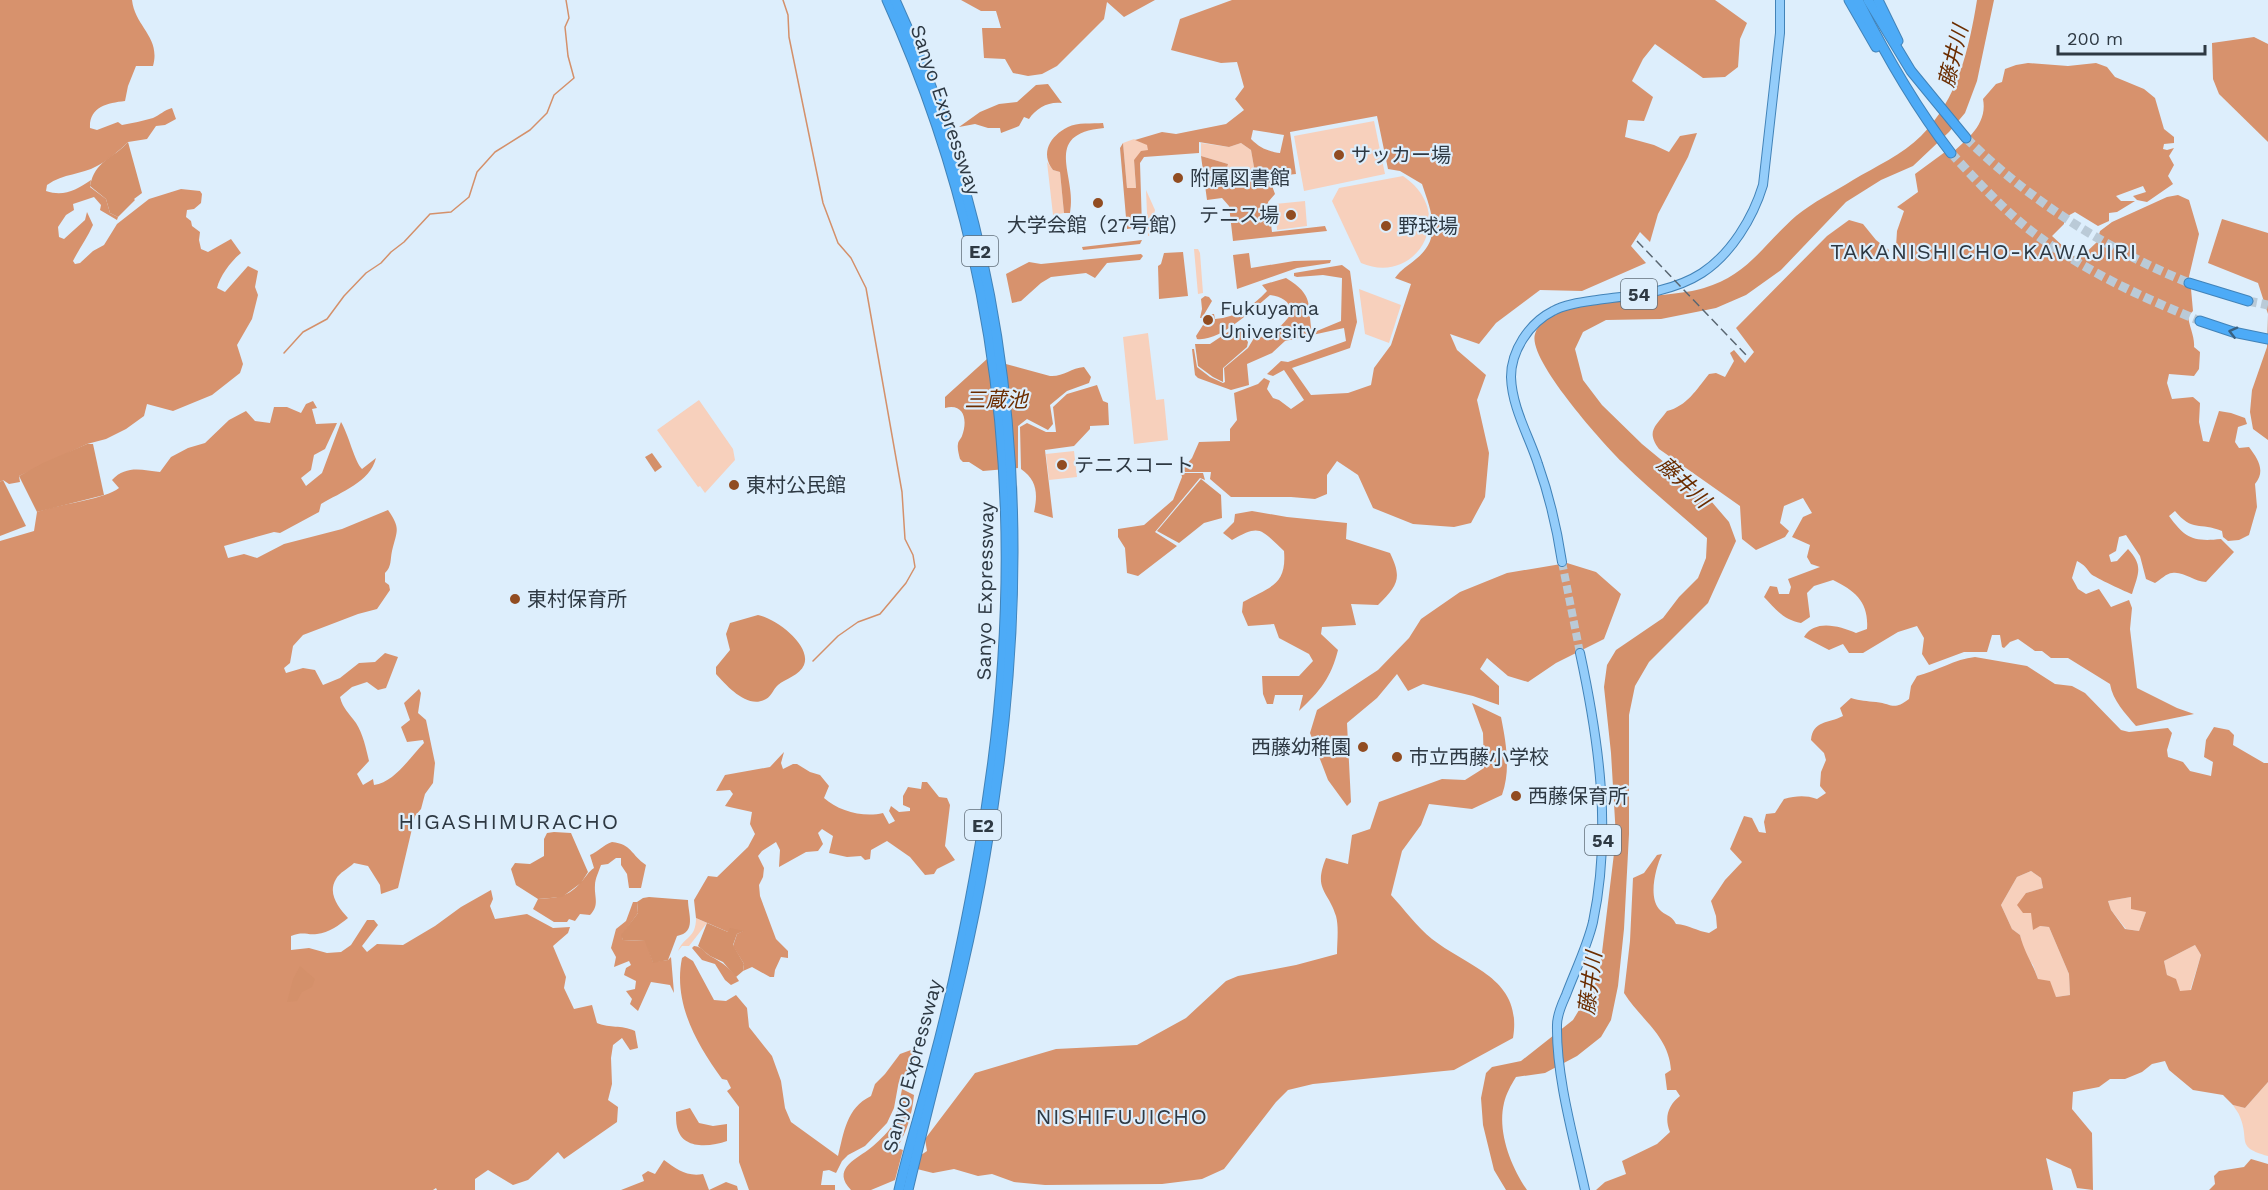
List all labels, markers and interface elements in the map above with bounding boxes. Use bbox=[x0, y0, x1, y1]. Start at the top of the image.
scale bar bbox=[2058, 18, 2205, 56]
water label: 藤井川 bbox=[1933, 20, 1973, 90]
street label: Sanyo Expressway bbox=[906, 22, 987, 199]
text: 200 m bbox=[2067, 28, 2123, 49]
place label: サッカー場 bbox=[1351, 143, 1451, 167]
marker: サッカー場 bbox=[1332, 148, 1346, 162]
place label: 附属図書館 bbox=[1190, 166, 1290, 190]
marker: 附属図書館 bbox=[1171, 171, 1185, 185]
marker: 大学会館（27号館） bbox=[1091, 196, 1105, 210]
place label: テニス場 bbox=[1199, 203, 1279, 227]
marker: テニス場 bbox=[1284, 208, 1298, 222]
place label: 大学会館（27号館） bbox=[1007, 213, 1189, 237]
place label: 野球場 bbox=[1398, 214, 1458, 238]
marker: 野球場 bbox=[1379, 219, 1393, 233]
road number: E2 bbox=[962, 236, 998, 266]
district label: TAKANISHICHO-KAWAJIRI bbox=[1830, 239, 2138, 264]
road number: 54 bbox=[1621, 279, 1657, 309]
place label: Fukuyama University bbox=[1220, 296, 1319, 343]
marker: Fukuyama University bbox=[1201, 313, 1215, 327]
one-way arrow bbox=[2229, 327, 2239, 339]
water label: 三蔵池 bbox=[965, 387, 1029, 412]
water label: 藤井川 bbox=[1652, 451, 1717, 514]
place label: テニスコート bbox=[1074, 453, 1194, 477]
marker: テニスコート bbox=[1055, 458, 1069, 472]
place label: 東村公民館 bbox=[746, 473, 846, 497]
marker: 東村公民館 bbox=[727, 478, 741, 492]
street label: Sanyo Expressway bbox=[971, 501, 999, 680]
place label: 東村保育所 bbox=[527, 587, 627, 611]
marker: 東村保育所 bbox=[508, 592, 522, 606]
place label: 西藤幼稚園 bbox=[1251, 735, 1351, 759]
marker: 西藤幼稚園 bbox=[1356, 740, 1370, 754]
place label: 市立西藤小学校 bbox=[1409, 745, 1549, 769]
marker: 市立西藤小学校 bbox=[1390, 750, 1404, 764]
place label: 西藤保育所 bbox=[1528, 784, 1628, 808]
marker: 西藤保育所 bbox=[1509, 789, 1523, 803]
district label: HIGASHIMURACHO bbox=[398, 809, 620, 834]
road number: E2 bbox=[965, 810, 1001, 840]
road number: 54 bbox=[1585, 825, 1621, 855]
water label: 藤井川 bbox=[1574, 948, 1606, 1016]
street label: Sanyo Expressway bbox=[877, 976, 947, 1155]
district label: NISHIFUJICHO bbox=[1035, 1104, 1209, 1129]

